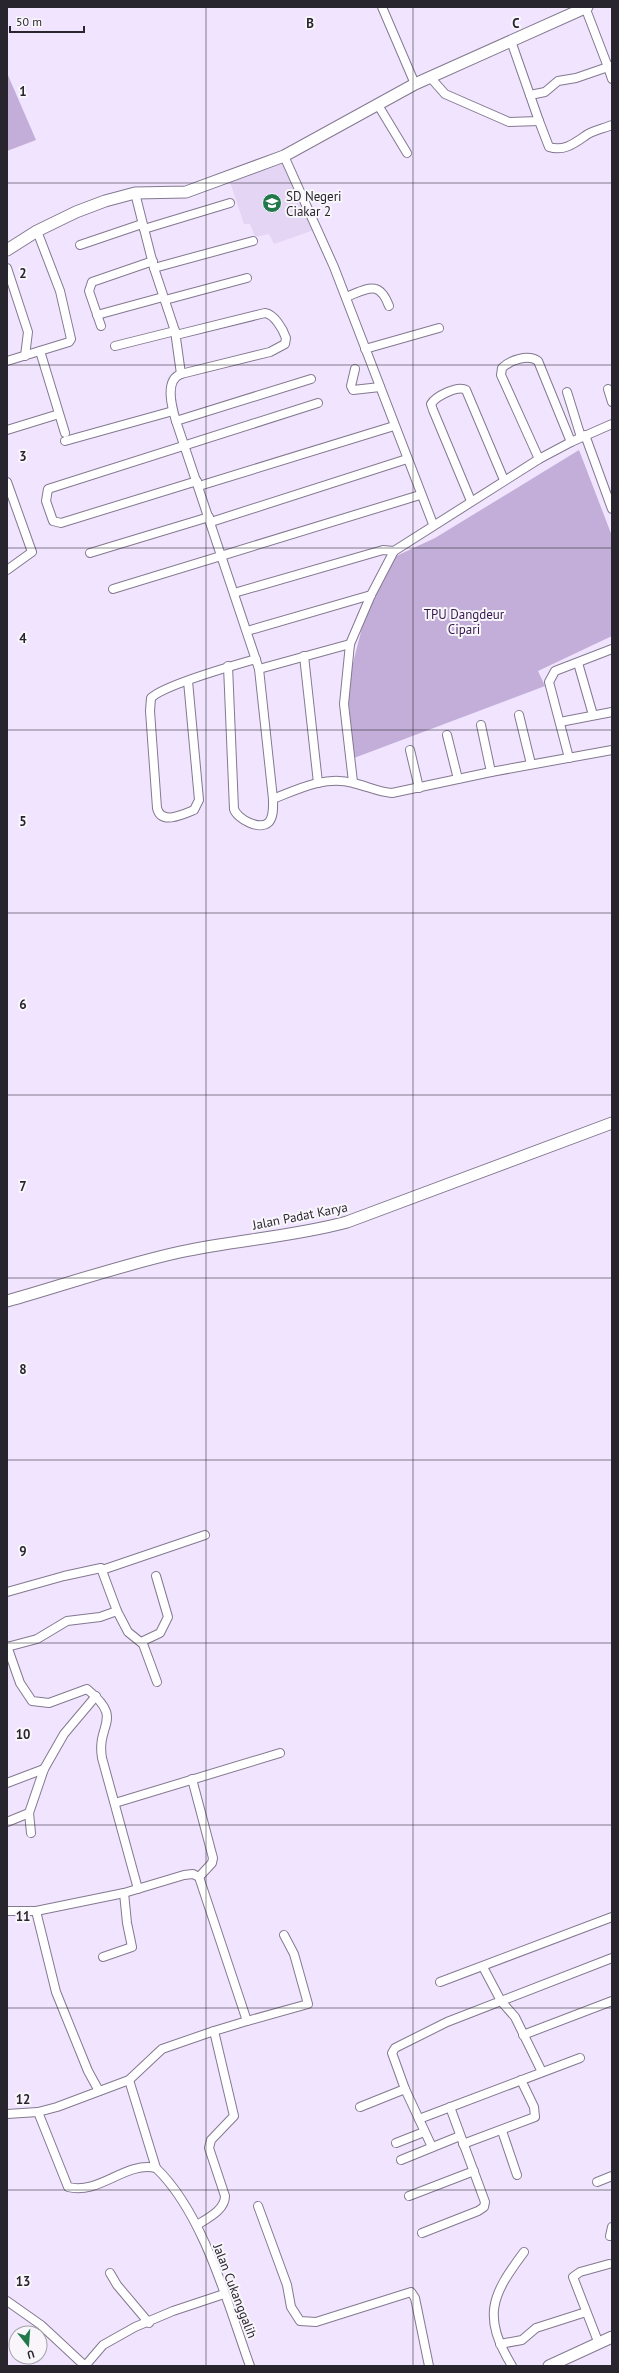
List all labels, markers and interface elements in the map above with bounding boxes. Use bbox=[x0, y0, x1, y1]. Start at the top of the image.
scale bar bbox=[10, 8, 84, 34]
text: 50 m bbox=[16, 14, 42, 29]
text: B bbox=[306, 15, 314, 32]
text: C bbox=[512, 15, 520, 32]
text: 1 bbox=[19, 83, 27, 100]
place label: SD Negeri Ciakar 2 bbox=[286, 188, 342, 220]
school or university icon: SD Negeri Ciakar 2 bbox=[261, 192, 283, 214]
text: 2 bbox=[19, 265, 27, 282]
text: 3 bbox=[19, 448, 27, 465]
park label: TPU Dangdeur Cipari bbox=[424, 606, 505, 638]
text: 4 bbox=[19, 630, 27, 647]
text: 5 bbox=[19, 813, 27, 830]
text: 6 bbox=[19, 996, 27, 1013]
text: 7 bbox=[19, 1178, 27, 1195]
street label: Jalan Padat Karya bbox=[250, 1198, 349, 1234]
text: 8 bbox=[19, 1361, 27, 1378]
text: 9 bbox=[19, 1543, 27, 1560]
text: 10 bbox=[16, 1726, 30, 1743]
text: 11 bbox=[16, 1908, 30, 1925]
text: 12 bbox=[16, 2091, 30, 2108]
street label: Jalan Cukanggalih bbox=[209, 2240, 261, 2341]
text: 13 bbox=[16, 2273, 30, 2290]
north arrow bbox=[8, 2325, 48, 2365]
text: U bbox=[25, 2347, 36, 2362]

